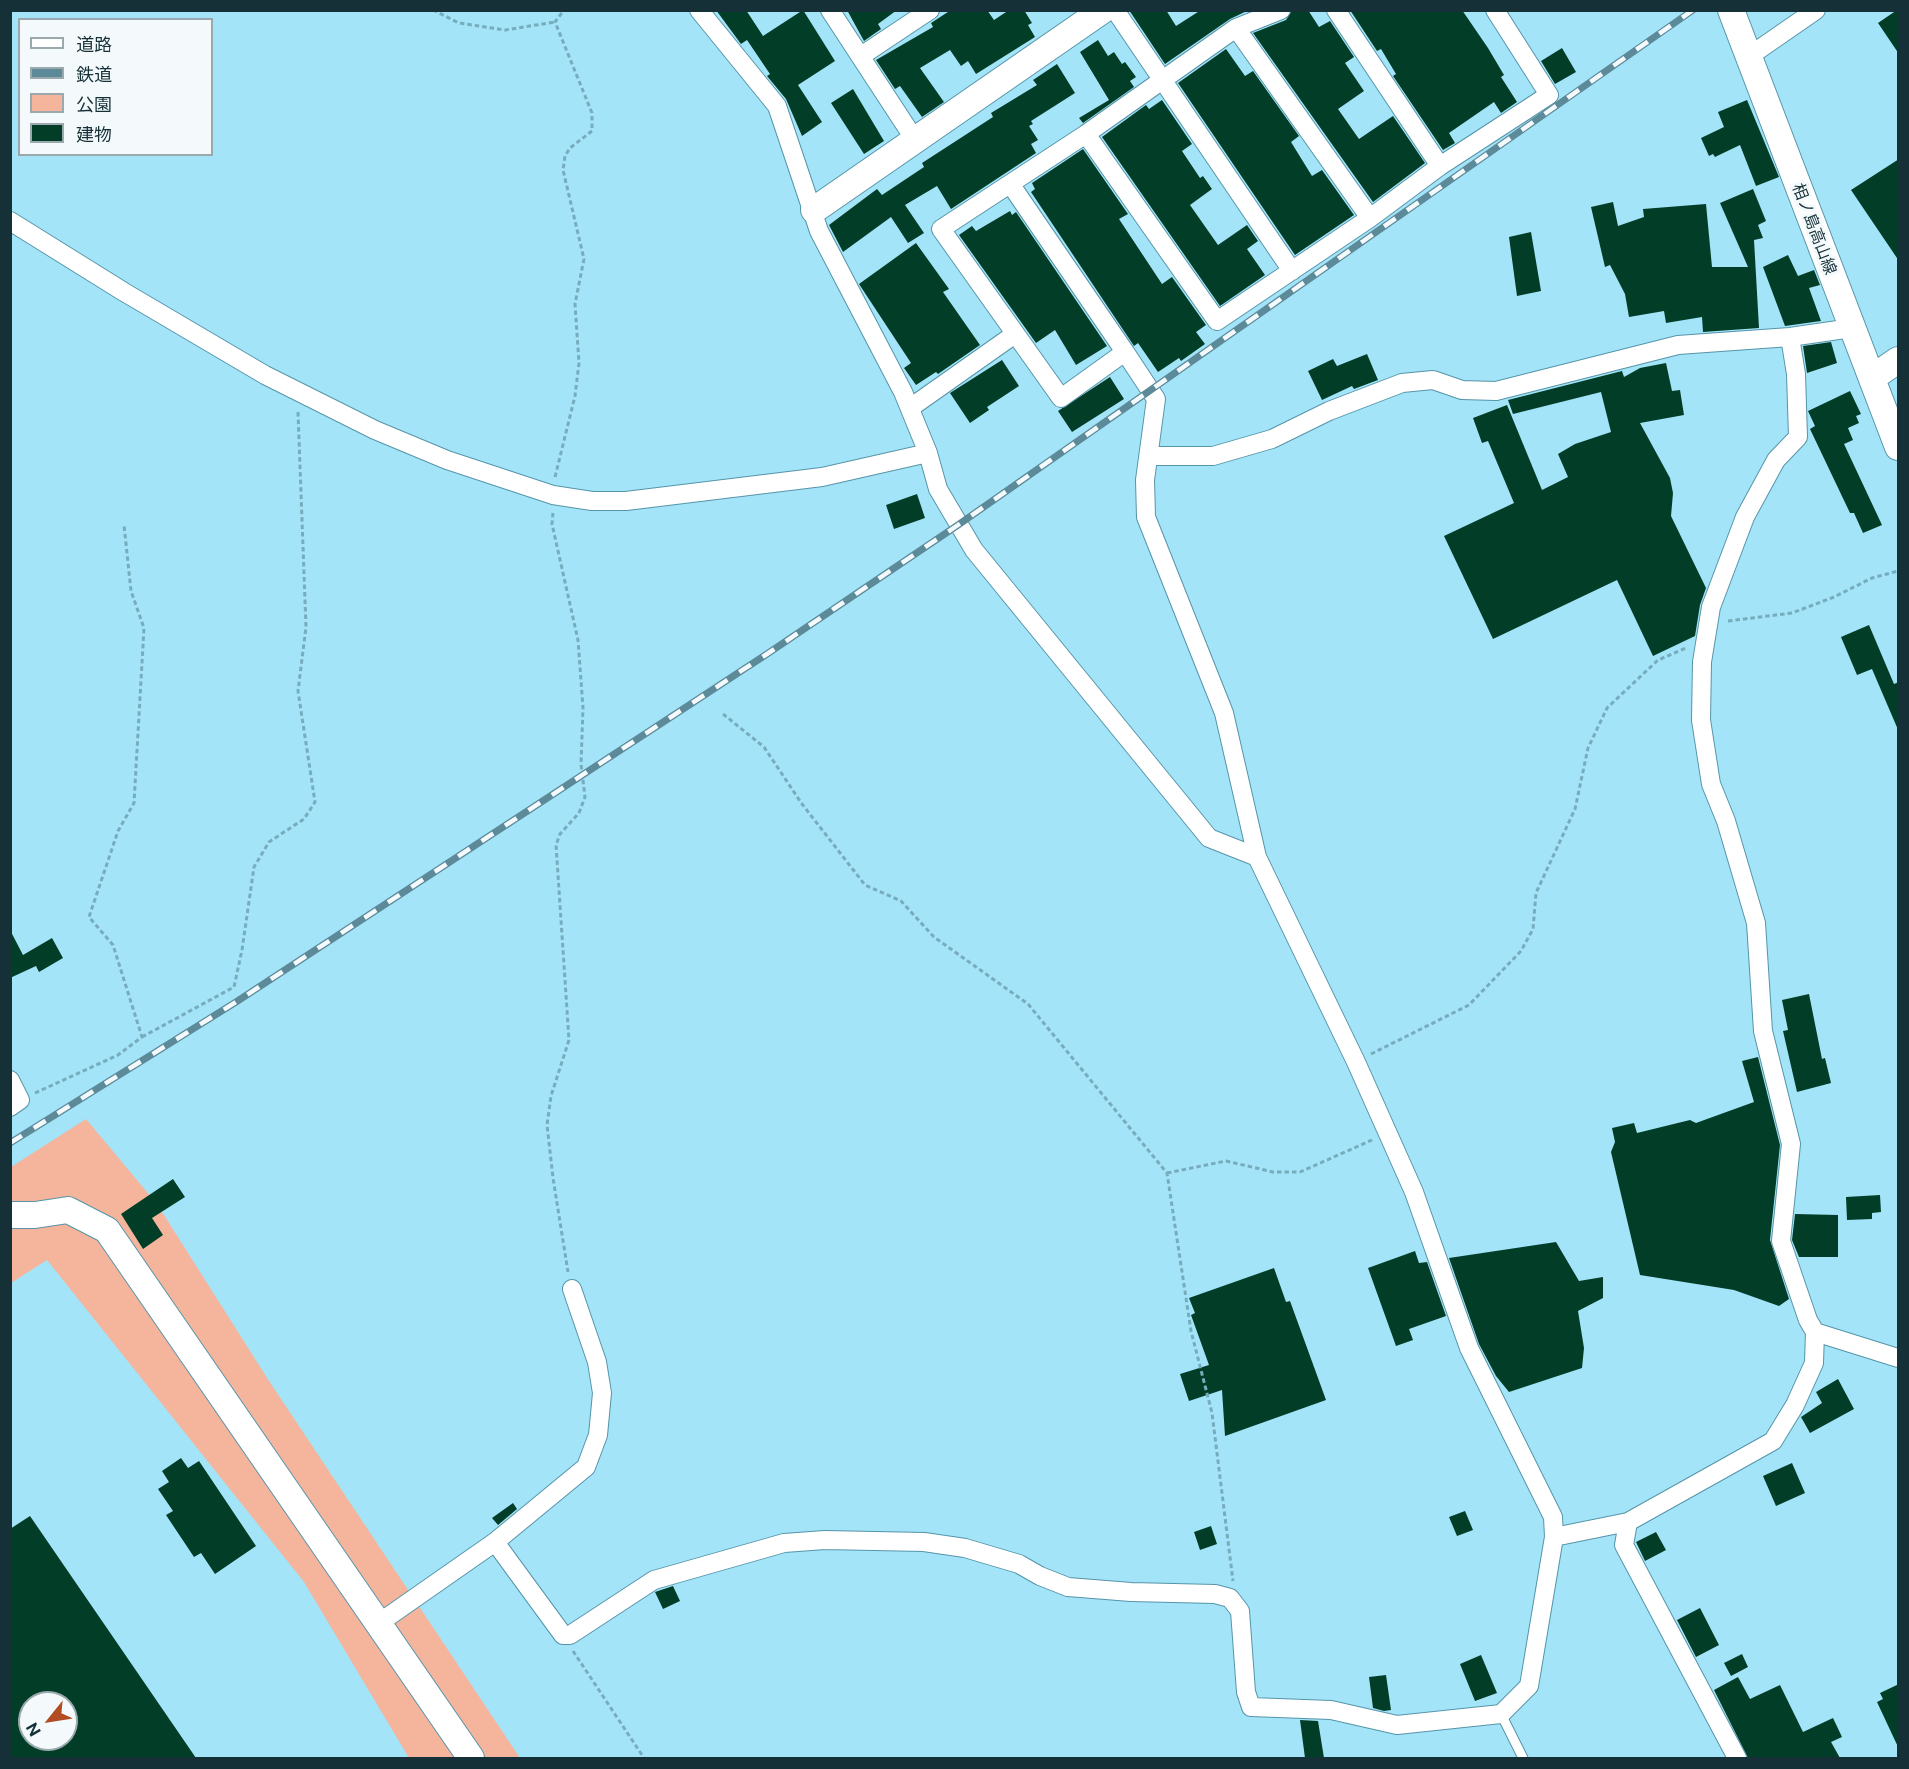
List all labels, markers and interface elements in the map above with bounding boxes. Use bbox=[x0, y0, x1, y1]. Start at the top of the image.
legend bbox=[18, 18, 213, 156]
text: 道路 bbox=[76, 34, 112, 55]
text: 鉄道 bbox=[76, 64, 112, 85]
text: 公園 bbox=[76, 94, 112, 115]
text: 建物 bbox=[76, 124, 112, 145]
street label: 相ノ島高山線 bbox=[1788, 181, 1840, 277]
north arrow bbox=[18, 1691, 78, 1751]
text: N bbox=[22, 1719, 45, 1739]

